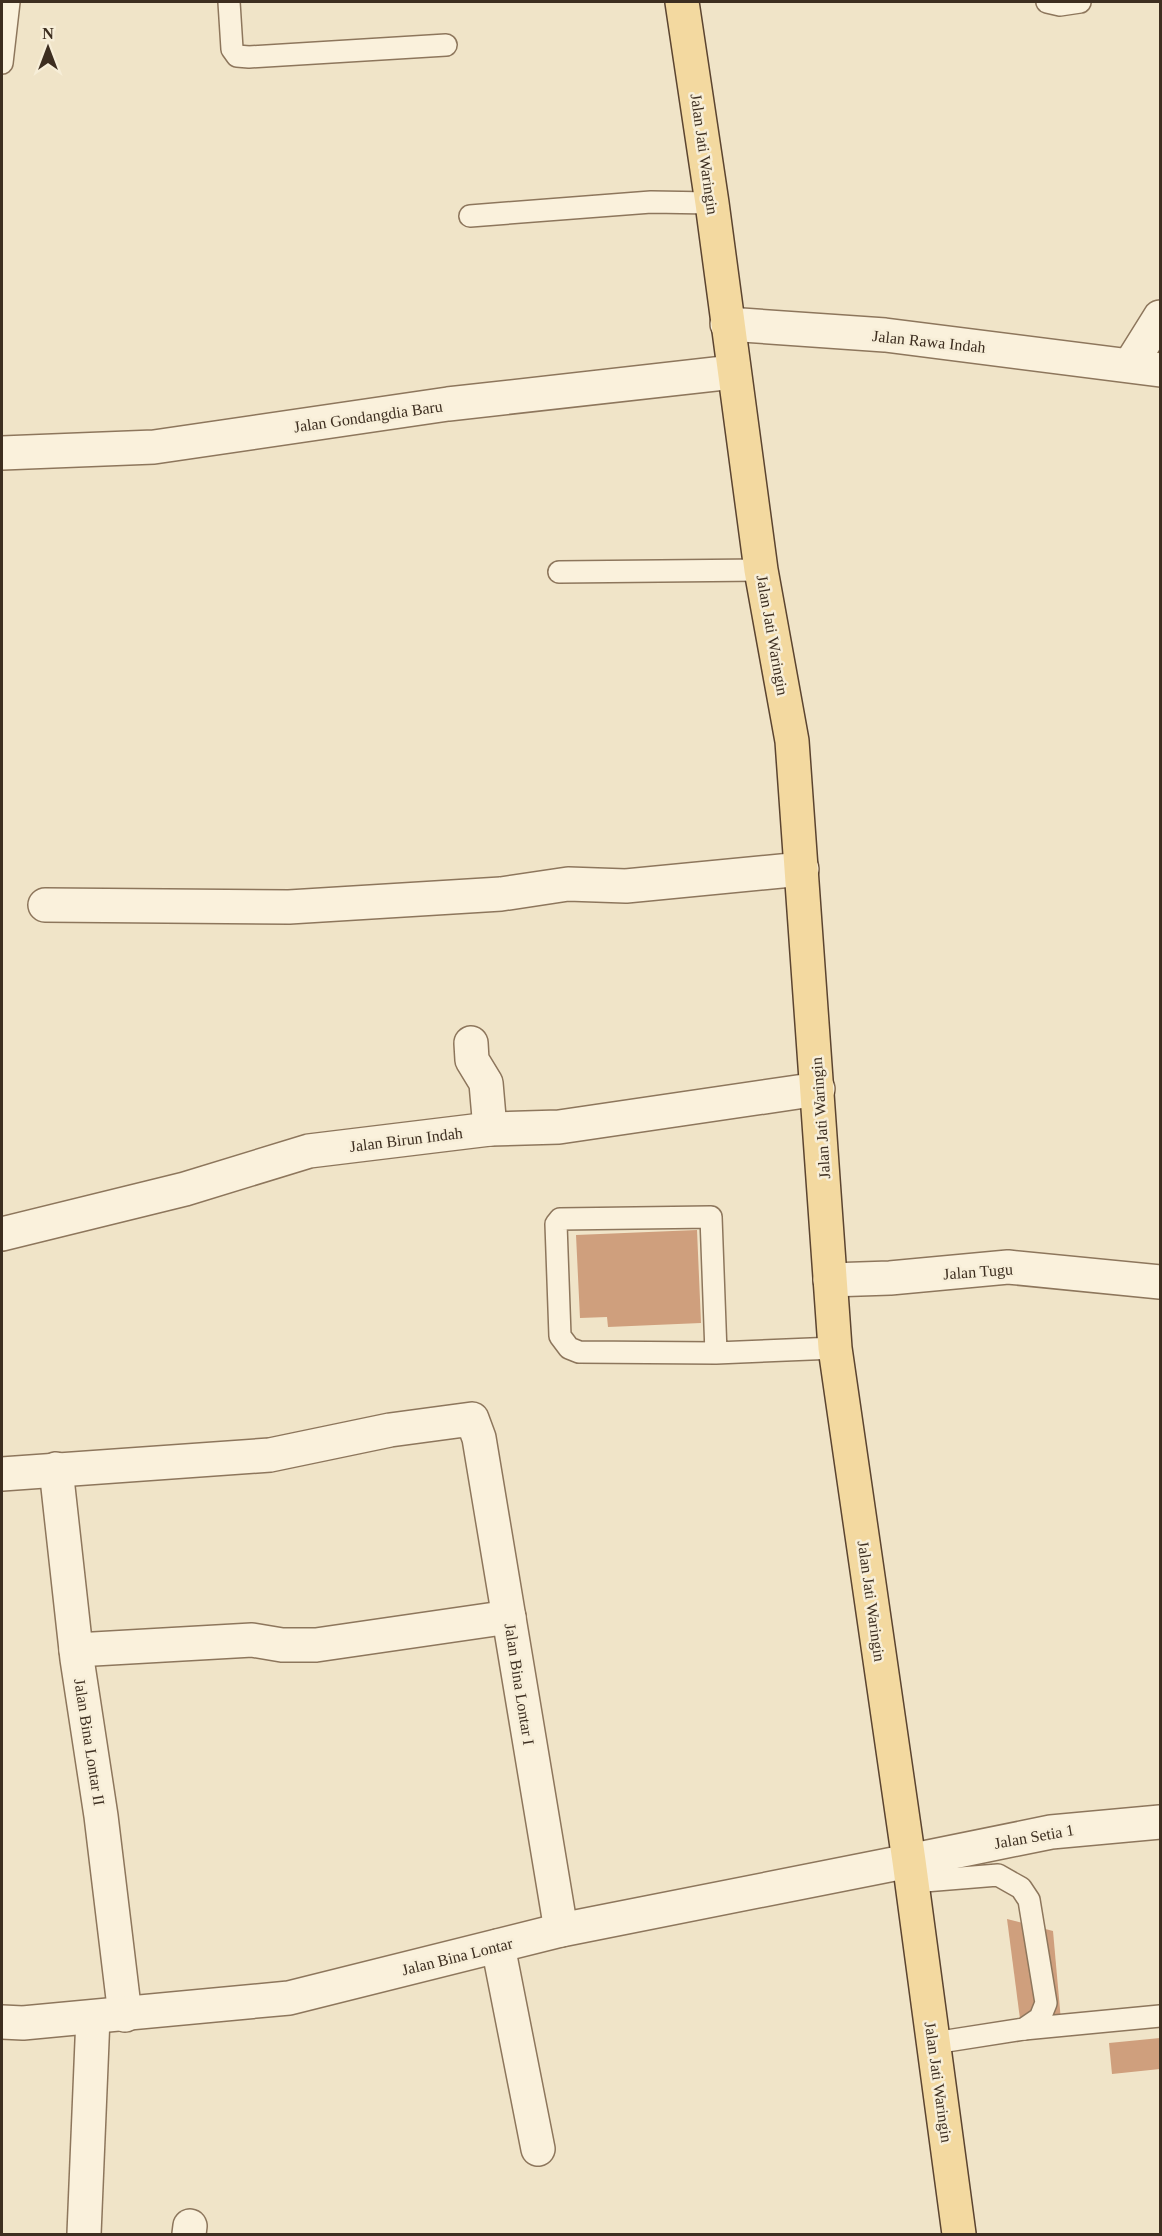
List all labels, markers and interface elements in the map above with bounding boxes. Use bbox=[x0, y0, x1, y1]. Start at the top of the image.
north arrow bbox=[18, 18, 78, 78]
text: N bbox=[42, 25, 54, 42]
street label: Jalan Jati Waringin bbox=[687, 93, 721, 216]
street label: Jalan Rawa Indah bbox=[872, 327, 986, 356]
street label: Jalan Gondangdia Baru bbox=[293, 398, 444, 436]
street label: Jalan Jati Waringin bbox=[753, 574, 791, 697]
street label: Jalan Jati Waringin bbox=[808, 1056, 834, 1179]
street label: Jalan Birun Indah bbox=[349, 1124, 464, 1155]
street label: Jalan Tugu bbox=[943, 1261, 1014, 1283]
street label: Jalan Jati Waringin bbox=[854, 1540, 888, 1663]
street label: Jalan Bina Lontar I bbox=[501, 1622, 538, 1746]
street label: Jalan Bina Lontar II bbox=[71, 1677, 108, 1807]
street label: Jalan Setia 1 bbox=[993, 1821, 1075, 1852]
street label: Jalan Bina Lontar bbox=[400, 1934, 515, 1978]
street label: Jalan Jati Waringin bbox=[921, 2021, 955, 2144]

